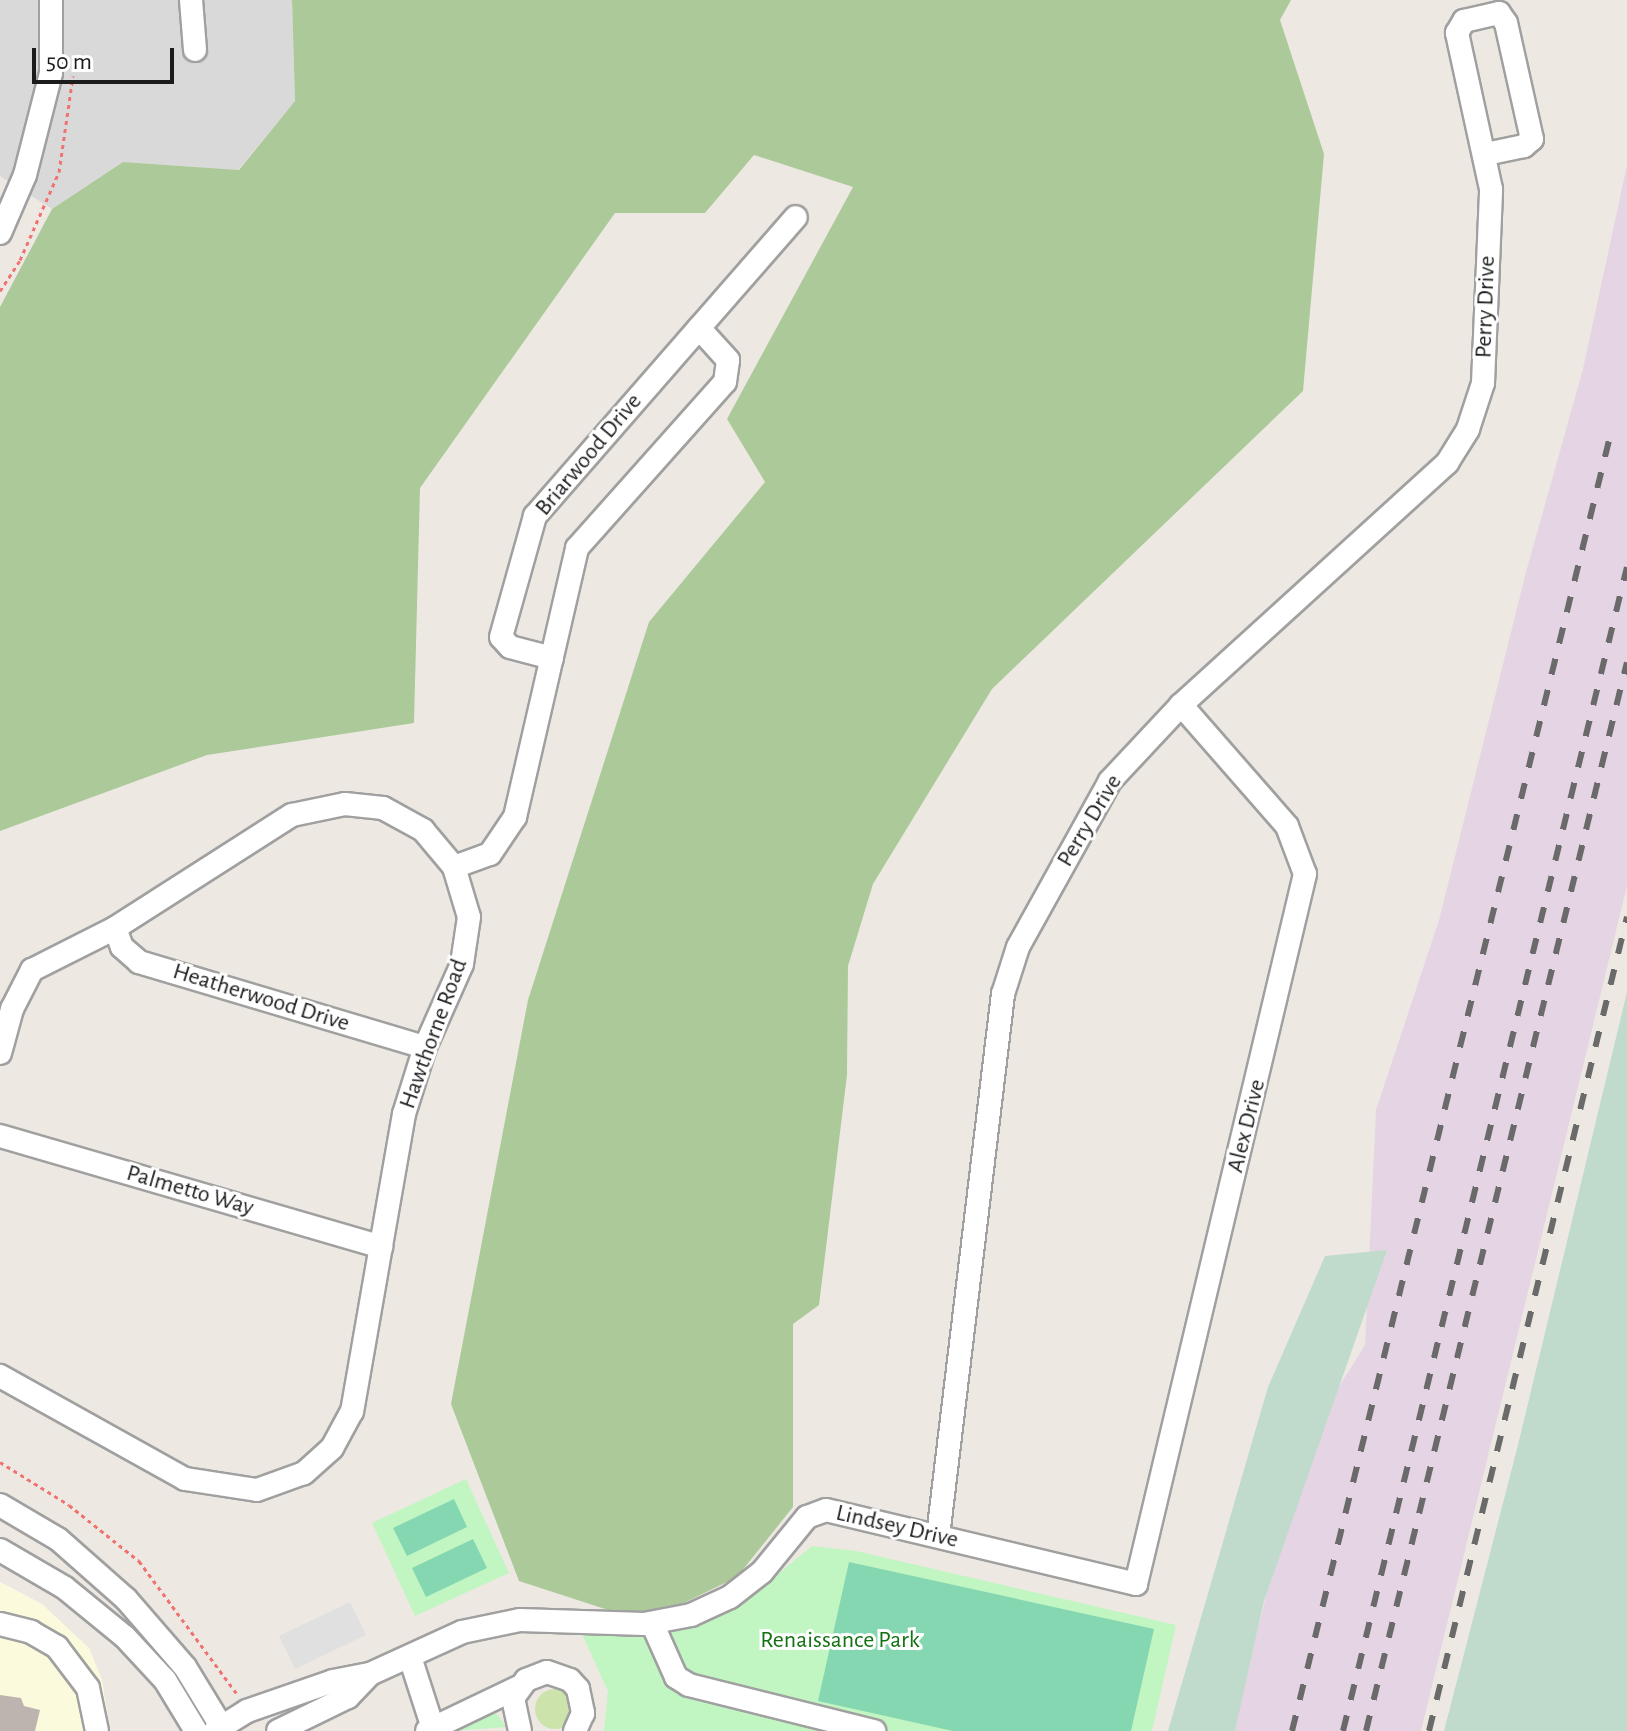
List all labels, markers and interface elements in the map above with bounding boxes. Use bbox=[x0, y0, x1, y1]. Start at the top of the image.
scale bar bbox=[36, 32, 178, 82]
text: 50 m bbox=[46, 50, 92, 74]
street label: Perry Drive bbox=[1470, 255, 1502, 359]
street label: Briarwood Drive bbox=[529, 388, 649, 522]
street label: Perry Drive bbox=[1051, 770, 1129, 872]
street label: Hawthorne Road bbox=[394, 955, 474, 1113]
street label: Heatherwood Drive bbox=[169, 957, 353, 1039]
street label: Alex Drive bbox=[1222, 1076, 1272, 1176]
street label: Palmetto Way bbox=[123, 1159, 257, 1223]
street label: Lindsey Drive bbox=[833, 1499, 961, 1555]
park label: Renaissance Park bbox=[760, 1627, 920, 1655]

